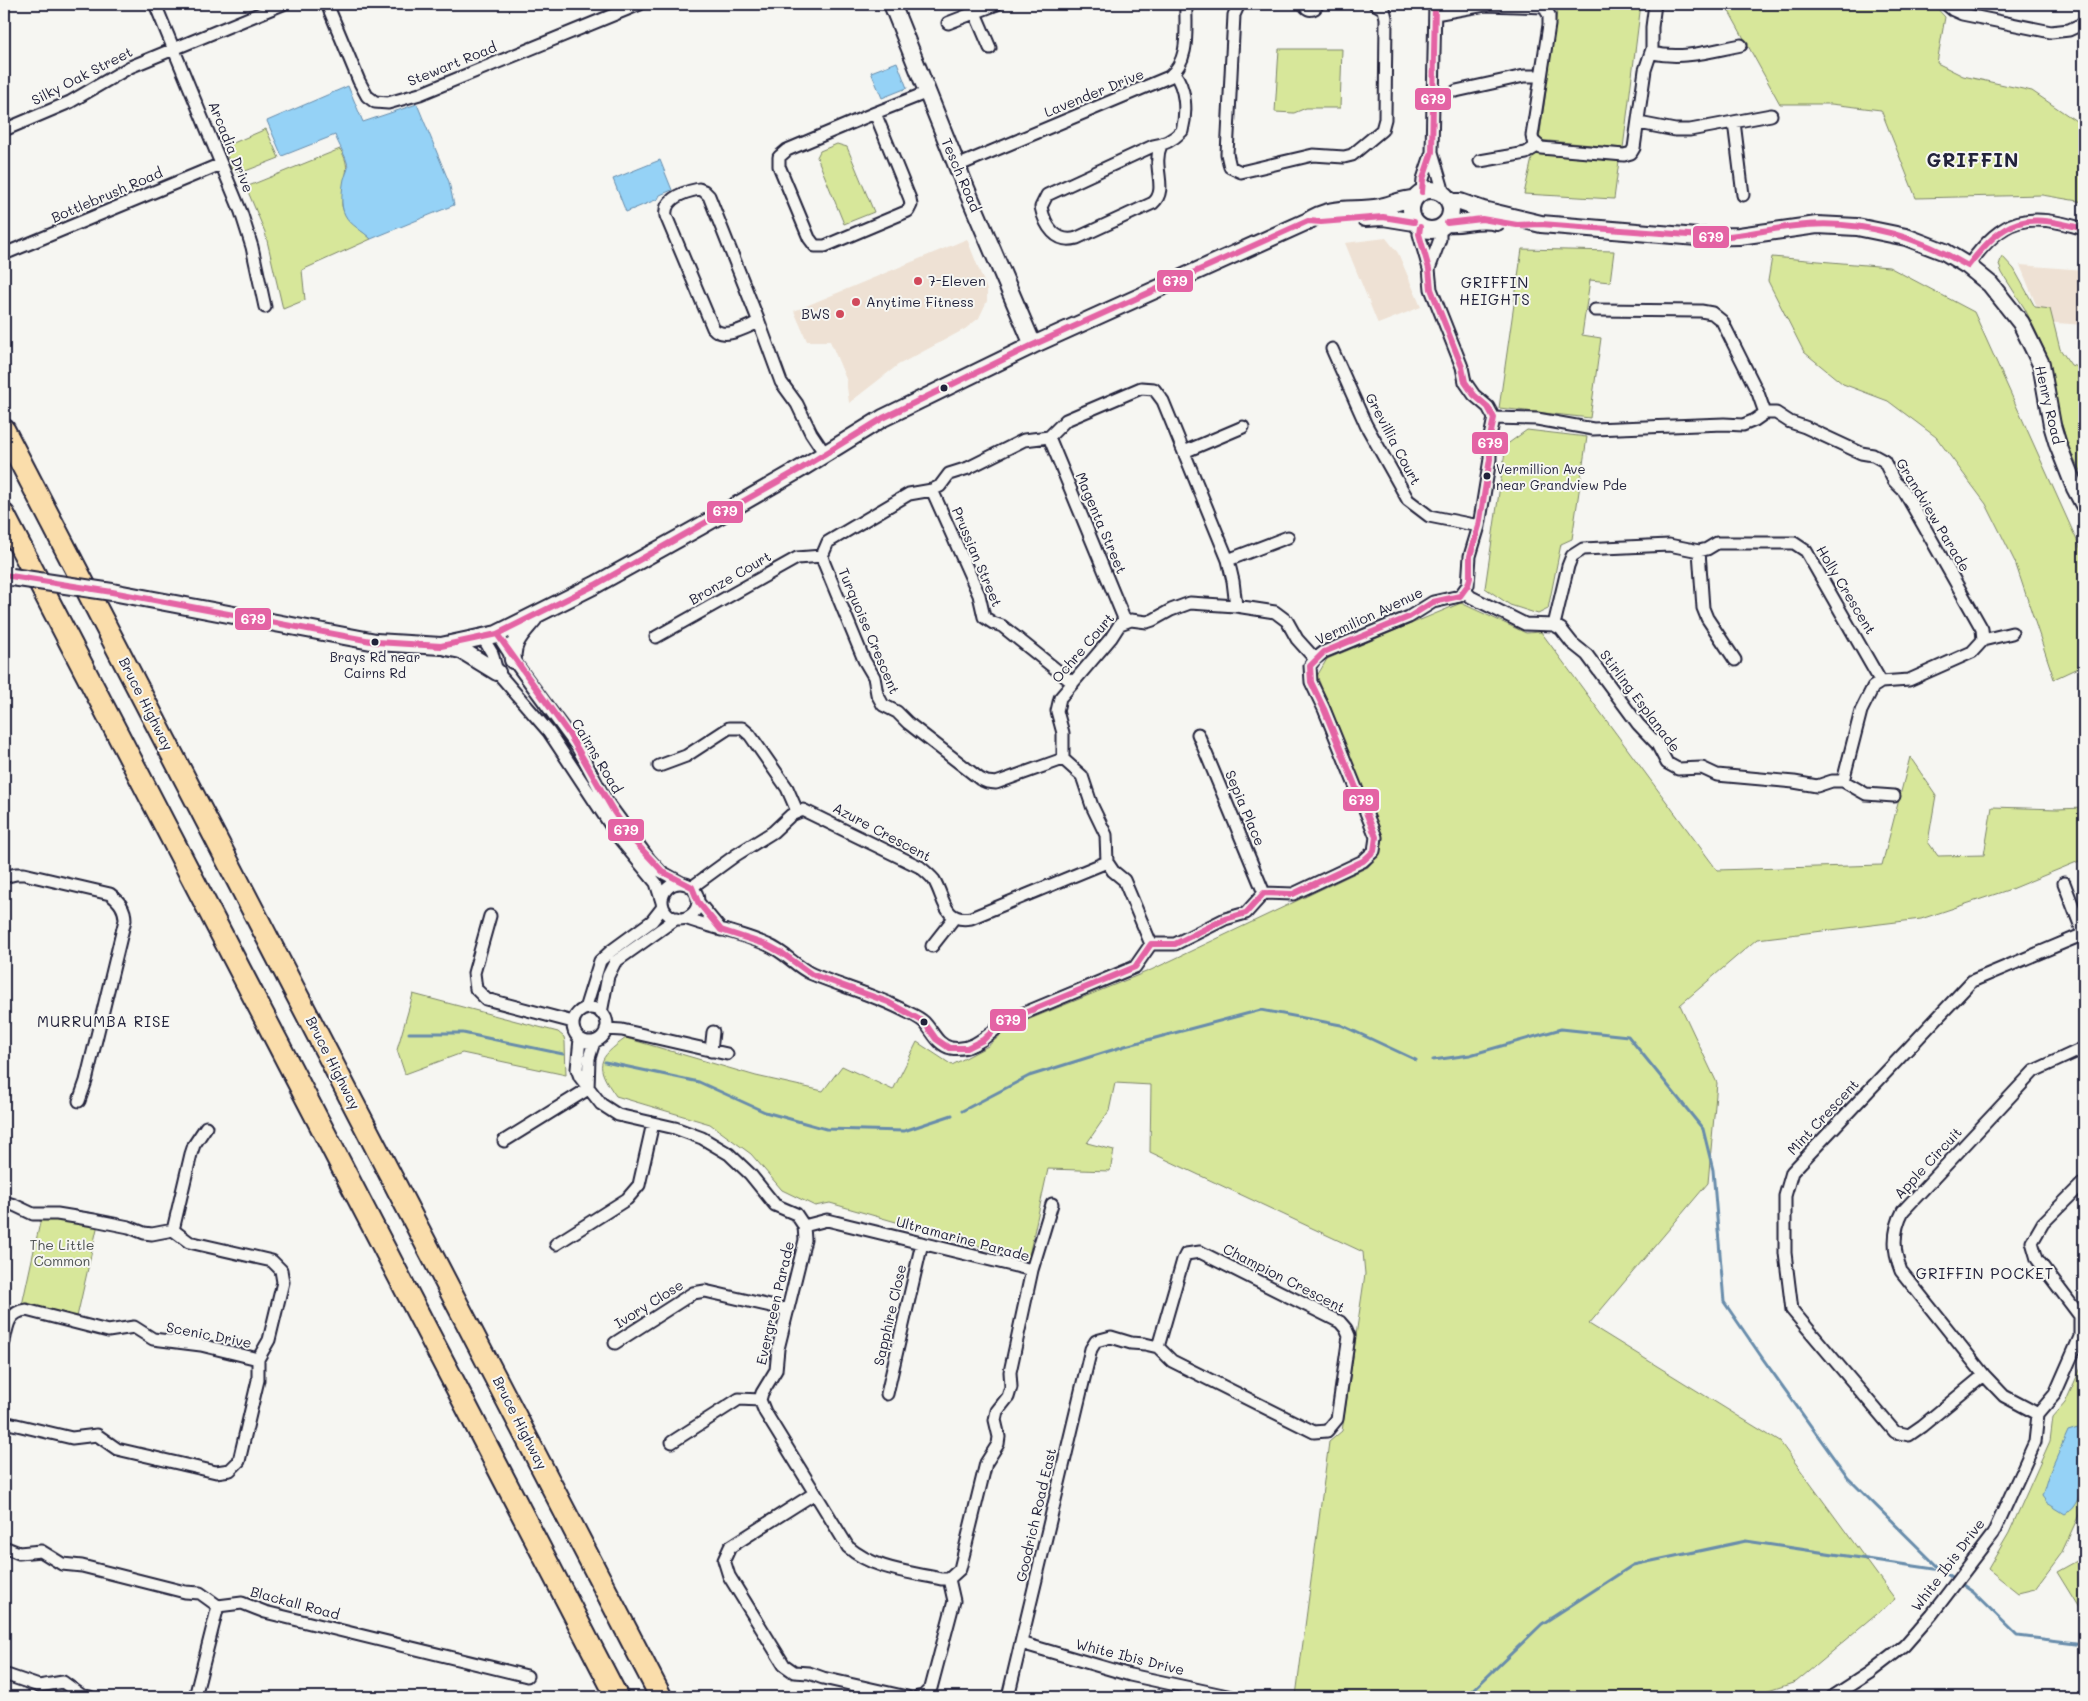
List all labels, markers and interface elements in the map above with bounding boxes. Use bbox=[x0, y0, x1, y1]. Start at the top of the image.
street label: Stewart Road bbox=[404, 37, 499, 90]
street label: Silky Oak Street bbox=[28, 42, 136, 109]
street label: Lavender Drive bbox=[1041, 64, 1146, 121]
line badge: 679 bbox=[1414, 87, 1452, 111]
text: 679 bbox=[1421, 89, 1446, 108]
street label: Arcadia Drive bbox=[204, 98, 258, 195]
street label: Tesch Road bbox=[937, 135, 986, 215]
district label: GRIFFIN bbox=[1927, 147, 2019, 172]
street label: Bottlebrush Road bbox=[48, 162, 165, 227]
line badge: 679 bbox=[1692, 225, 1730, 249]
text: 679 bbox=[1699, 227, 1724, 246]
line badge: 679 bbox=[1156, 269, 1194, 293]
place label: 7-Eleven bbox=[928, 271, 986, 290]
text: 679 bbox=[1163, 271, 1188, 290]
district label: GRIFFIN HEIGHTS bbox=[1459, 272, 1531, 309]
marker: 7-Eleven bbox=[912, 275, 924, 287]
place label: Anytime Fitness bbox=[866, 292, 974, 311]
marker: Anytime Fitness bbox=[850, 296, 862, 308]
place label: BWS bbox=[801, 304, 830, 323]
marker: BWS bbox=[834, 308, 846, 320]
street label: Henry Road bbox=[2031, 364, 2068, 446]
unlabelled marker bbox=[939, 383, 949, 393]
street label: Grevillia Court bbox=[1361, 390, 1426, 488]
line badge: 679 bbox=[1471, 431, 1509, 455]
text: 679 bbox=[1478, 433, 1503, 452]
street label: Grandview Parade bbox=[1892, 455, 1975, 575]
place label: Vermillion Ave near Grandview Pde bbox=[1496, 460, 1627, 493]
street label: Magenta Street bbox=[1072, 469, 1131, 576]
marker: Vermillion Ave near Grandview Pde bbox=[1482, 471, 1492, 481]
line badge: 679 bbox=[706, 500, 744, 524]
text: 679 bbox=[713, 501, 738, 520]
street label: Prussian Street bbox=[948, 504, 1007, 610]
street label: Holly Crescent bbox=[1812, 542, 1880, 638]
street label: Bronze Court bbox=[685, 546, 774, 609]
street label: Turquoise Crescent bbox=[834, 565, 905, 697]
street label: Vermilion Avenue bbox=[1312, 582, 1426, 649]
line badge: 679 bbox=[234, 607, 272, 631]
text: 679 bbox=[241, 609, 266, 628]
street label: Ochre Court bbox=[1047, 609, 1118, 687]
marker: Brays Rd near Cairns Rd bbox=[370, 637, 380, 647]
street label: Stirling Esplanade bbox=[1596, 646, 1685, 756]
place label: Brays Rd near Cairns Rd bbox=[330, 648, 420, 681]
street label: Bruce Highway bbox=[115, 654, 178, 753]
street label: Cairns Road bbox=[568, 715, 627, 797]
street label: Sepia Place bbox=[1221, 767, 1270, 849]
line badge: 679 bbox=[1342, 788, 1380, 812]
text: 679 bbox=[1349, 790, 1374, 809]
street label: Azure Crescent bbox=[830, 798, 935, 865]
line badge: 679 bbox=[607, 818, 645, 842]
text: 679 bbox=[614, 820, 639, 839]
line badge: 679 bbox=[989, 1008, 1027, 1032]
text: 679 bbox=[996, 1010, 1021, 1029]
district label: MURRUMBA RISE bbox=[37, 1011, 171, 1031]
street label: Bruce Highway bbox=[302, 1013, 365, 1112]
unlabelled marker bbox=[919, 1017, 929, 1027]
street label: Mint Crescent bbox=[1783, 1075, 1863, 1159]
street label: Apple Circuit bbox=[1890, 1123, 1966, 1203]
street label: Ultramarine Parade bbox=[894, 1212, 1032, 1265]
park label: The Little Common bbox=[30, 1235, 95, 1270]
street label: Evergreen Parade bbox=[751, 1239, 798, 1367]
street label: Champion Crescent bbox=[1220, 1239, 1348, 1317]
street label: Sapphire Close bbox=[869, 1262, 910, 1367]
district label: GRIFFIN POCKET bbox=[1916, 1263, 2054, 1283]
street label: Ivory Close bbox=[611, 1275, 687, 1332]
street label: Scenic Drive bbox=[165, 1317, 253, 1352]
street label: Bruce Highway bbox=[489, 1373, 552, 1472]
street label: Goodrich Road East bbox=[1011, 1446, 1060, 1584]
street label: White Ibis Drive bbox=[1906, 1514, 1989, 1615]
street label: Blackall Road bbox=[248, 1581, 342, 1624]
street label: White Ibis Drive bbox=[1074, 1634, 1186, 1679]

